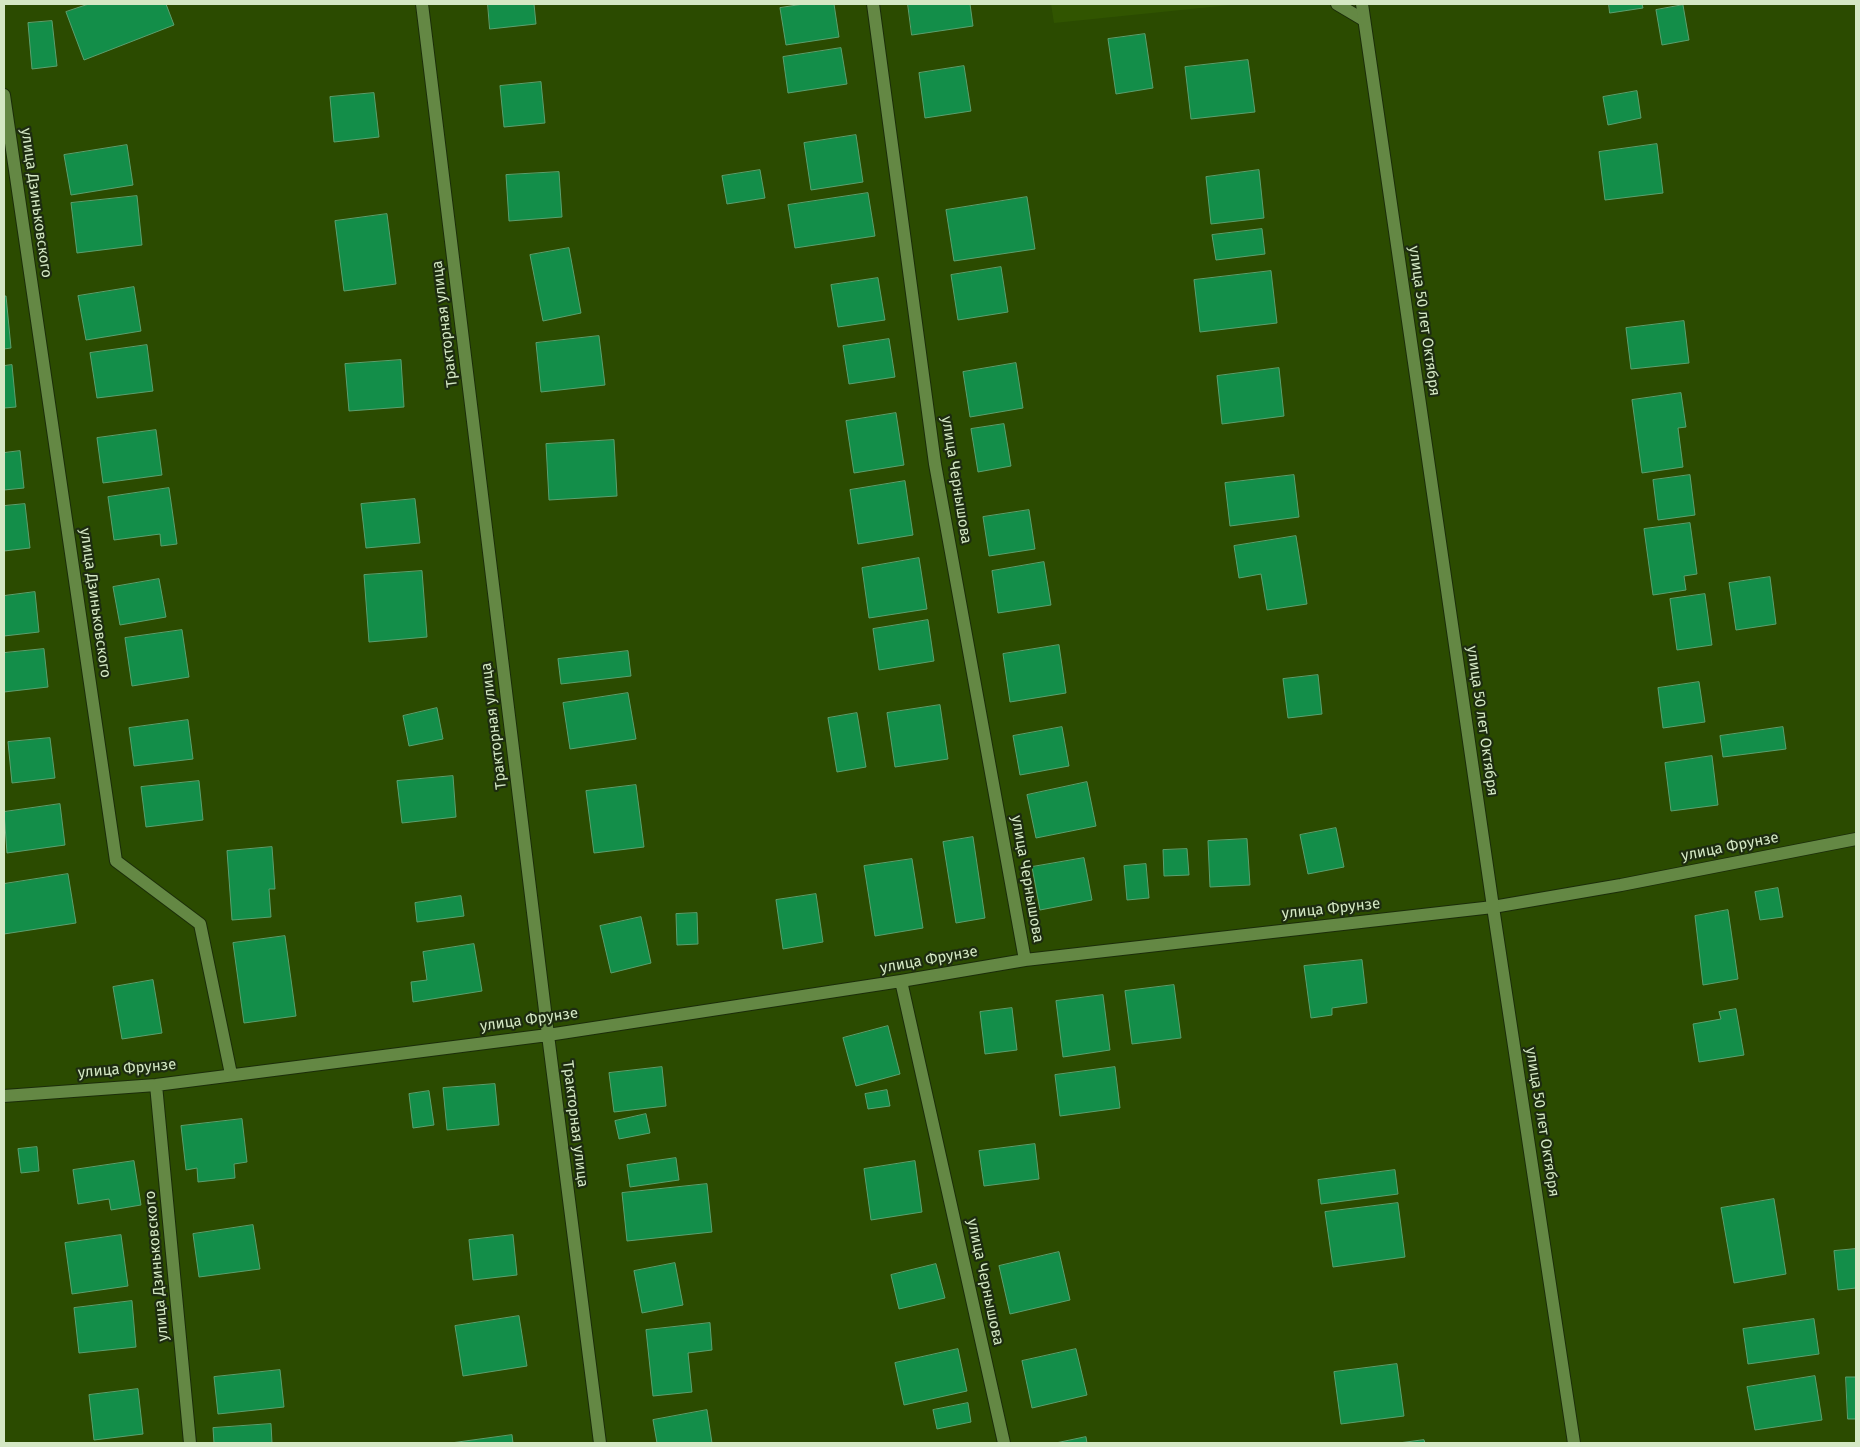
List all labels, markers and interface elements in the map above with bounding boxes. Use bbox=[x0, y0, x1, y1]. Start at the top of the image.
street label: улица Дзиньковского bbox=[17, 127, 55, 279]
street label: улица 50 лет Октября bbox=[1405, 245, 1443, 397]
street label: Тракторная улица bbox=[428, 260, 462, 388]
street label: улица Чернышова bbox=[937, 415, 975, 545]
street label: улица Дзиньковского bbox=[76, 527, 114, 679]
street label: улица 50 лет Октября bbox=[1463, 645, 1501, 797]
street label: Тракторная улица bbox=[477, 662, 511, 790]
street label: улица Чернышова bbox=[1007, 814, 1047, 944]
street label: улица Фрунзе bbox=[1680, 829, 1780, 865]
street label: улица Фрунзе bbox=[1281, 895, 1381, 923]
street label: улица Фрунзе bbox=[879, 943, 979, 977]
street label: улица Фрунзе bbox=[479, 1004, 579, 1036]
street label: улица 50 лет Октября bbox=[1521, 1046, 1563, 1198]
street label: улица Фрунзе bbox=[77, 1056, 177, 1082]
street label: Тракторная улица bbox=[558, 1060, 592, 1188]
street label: улица Дзиньковского bbox=[141, 1190, 173, 1342]
street label: улица Чернышова bbox=[963, 1217, 1007, 1347]

